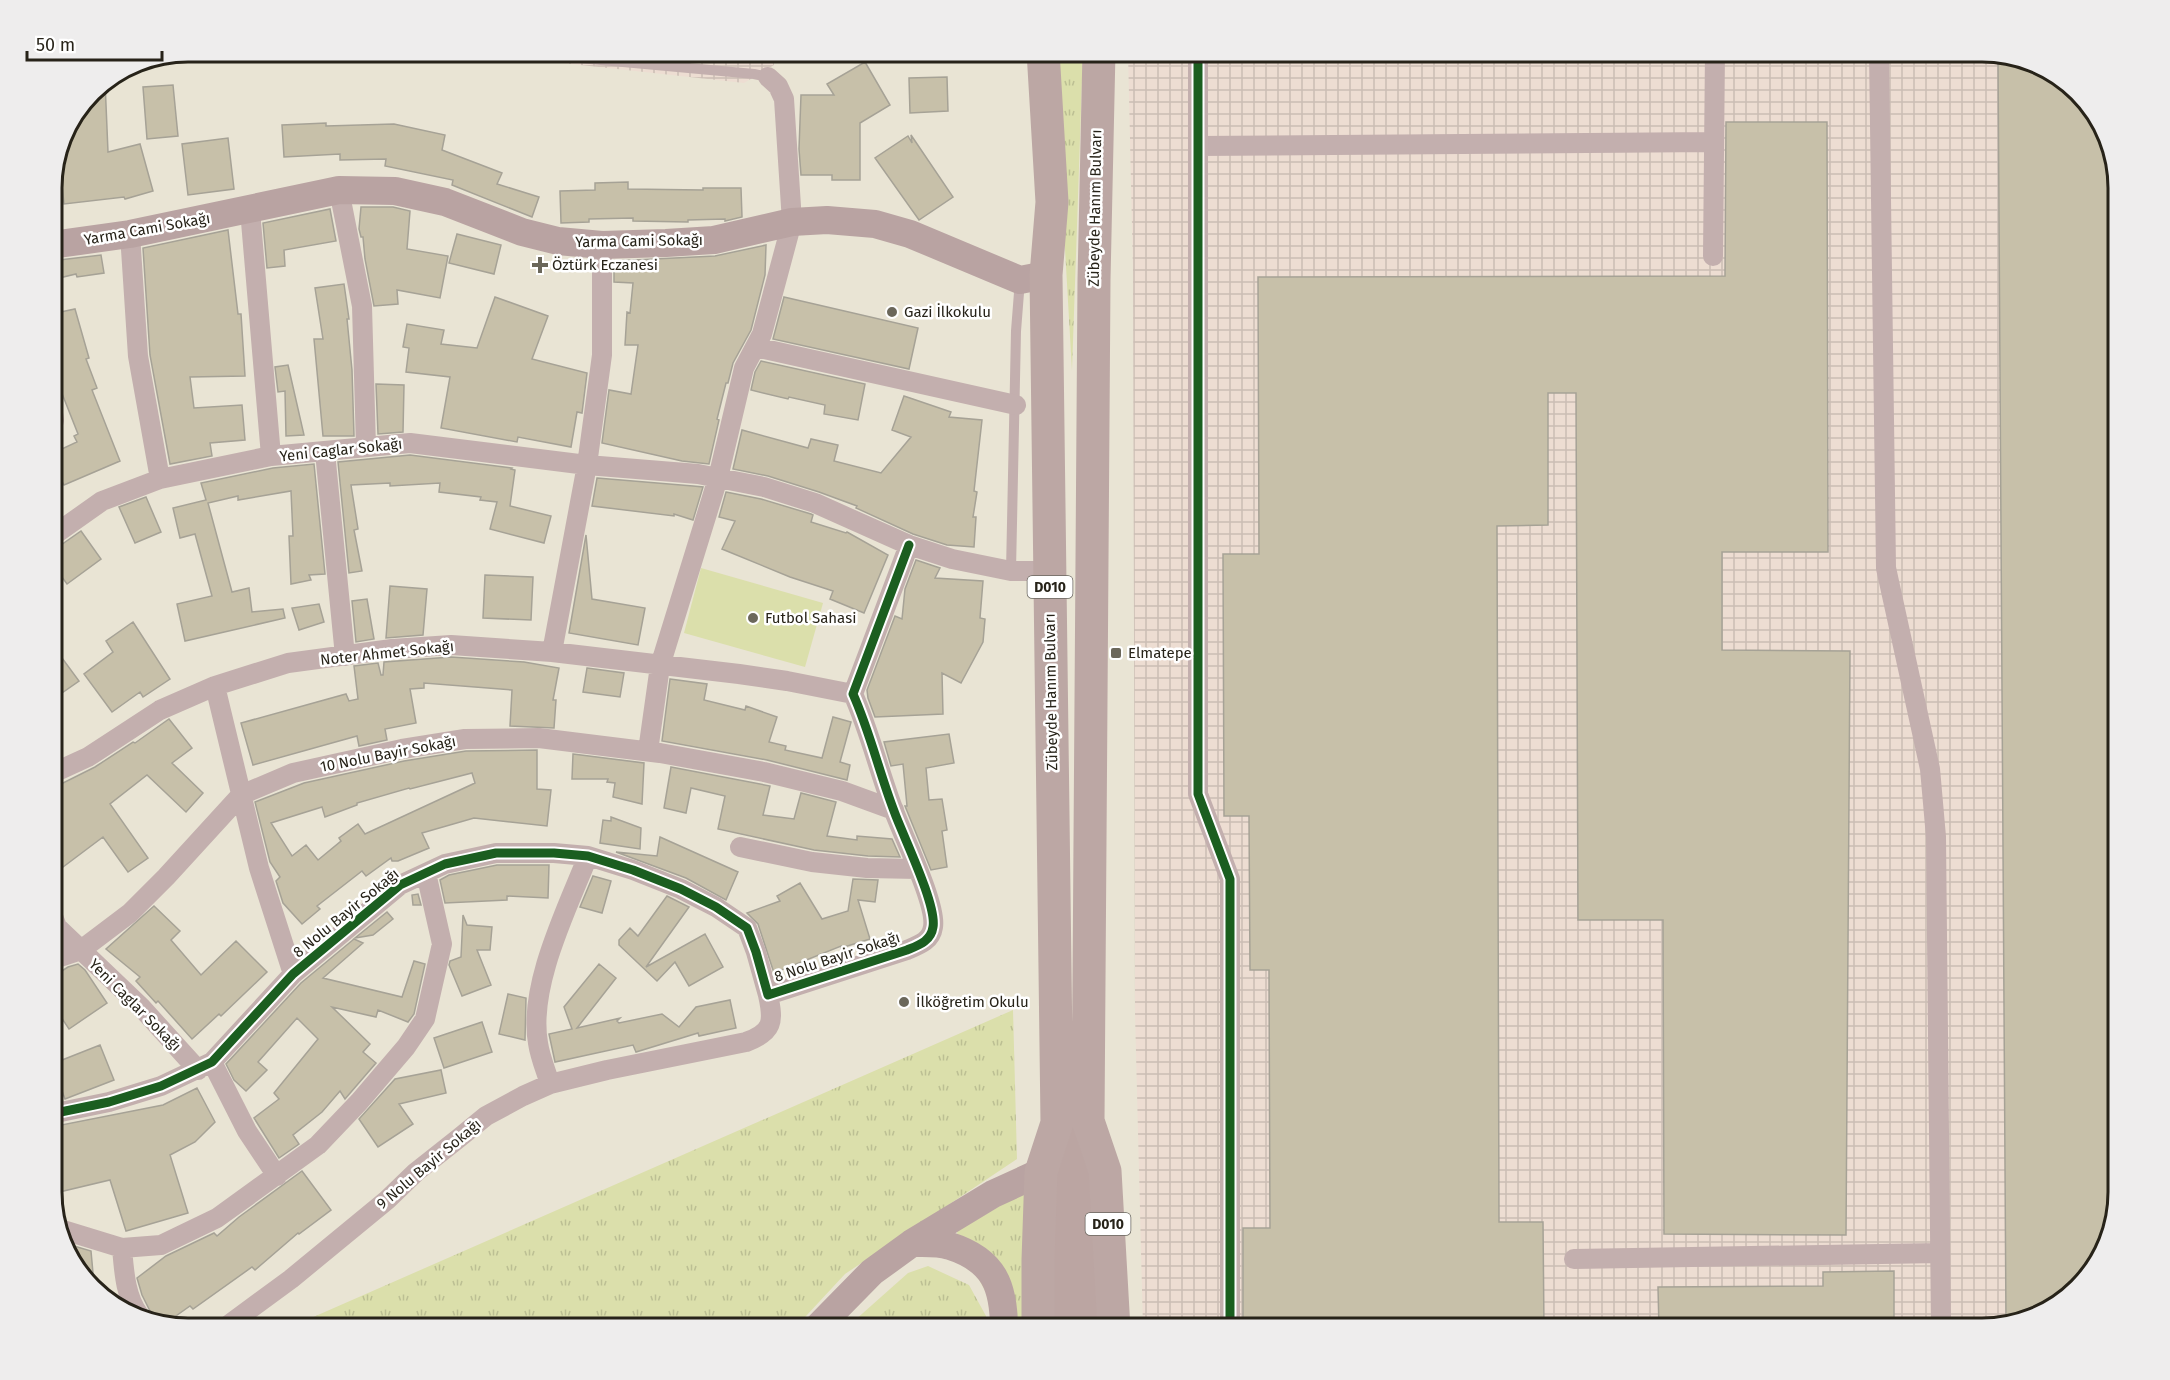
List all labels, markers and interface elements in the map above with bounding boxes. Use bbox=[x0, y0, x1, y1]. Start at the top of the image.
scale bar bbox=[27, 24, 162, 62]
text: 50 m bbox=[36, 34, 75, 56]
street label: Zübeyde Hanım Bulvarı bbox=[1085, 129, 1105, 287]
street label: Yarma Cami Sokağı bbox=[82, 209, 212, 249]
street label: Yarma Cami Sokağı bbox=[575, 231, 703, 251]
place label: Öztürk Eczanesi bbox=[552, 256, 658, 274]
marker: Öztürk Eczanesi bbox=[533, 258, 547, 272]
place label: Gazi İlkokulu bbox=[904, 303, 991, 321]
marker: Gazi İlkokulu bbox=[885, 305, 899, 319]
street label: Yeni Caglar Sokağı bbox=[279, 435, 403, 465]
road number: D010 bbox=[1028, 576, 1072, 598]
place label: Futbol Sahasi bbox=[765, 609, 856, 627]
marker: Futbol Sahasi bbox=[746, 611, 760, 625]
street label: Zübeyde Hanım Bulvarı bbox=[1041, 613, 1061, 771]
street label: Noter Ahmet Sokağı bbox=[319, 637, 455, 669]
place label: Elmatepe bbox=[1128, 644, 1192, 662]
marker: Elmatepe bbox=[1109, 646, 1123, 660]
street label: 10 Nolu Bayir Sokağı bbox=[319, 732, 457, 776]
street label: 8 Nolu Bayir Sokağı bbox=[289, 865, 403, 961]
street label: 8 Nolu Bayir Sokağı bbox=[772, 928, 902, 986]
street label: Yeni Caglar Sokağı bbox=[85, 955, 185, 1055]
place label: İlköğretim Okulu bbox=[916, 993, 1029, 1011]
marker: İlköğretim Okulu bbox=[897, 995, 911, 1009]
street label: 9 Nolu Bayir Sokağı bbox=[373, 1115, 485, 1213]
road number: D010 bbox=[1086, 1213, 1130, 1235]

